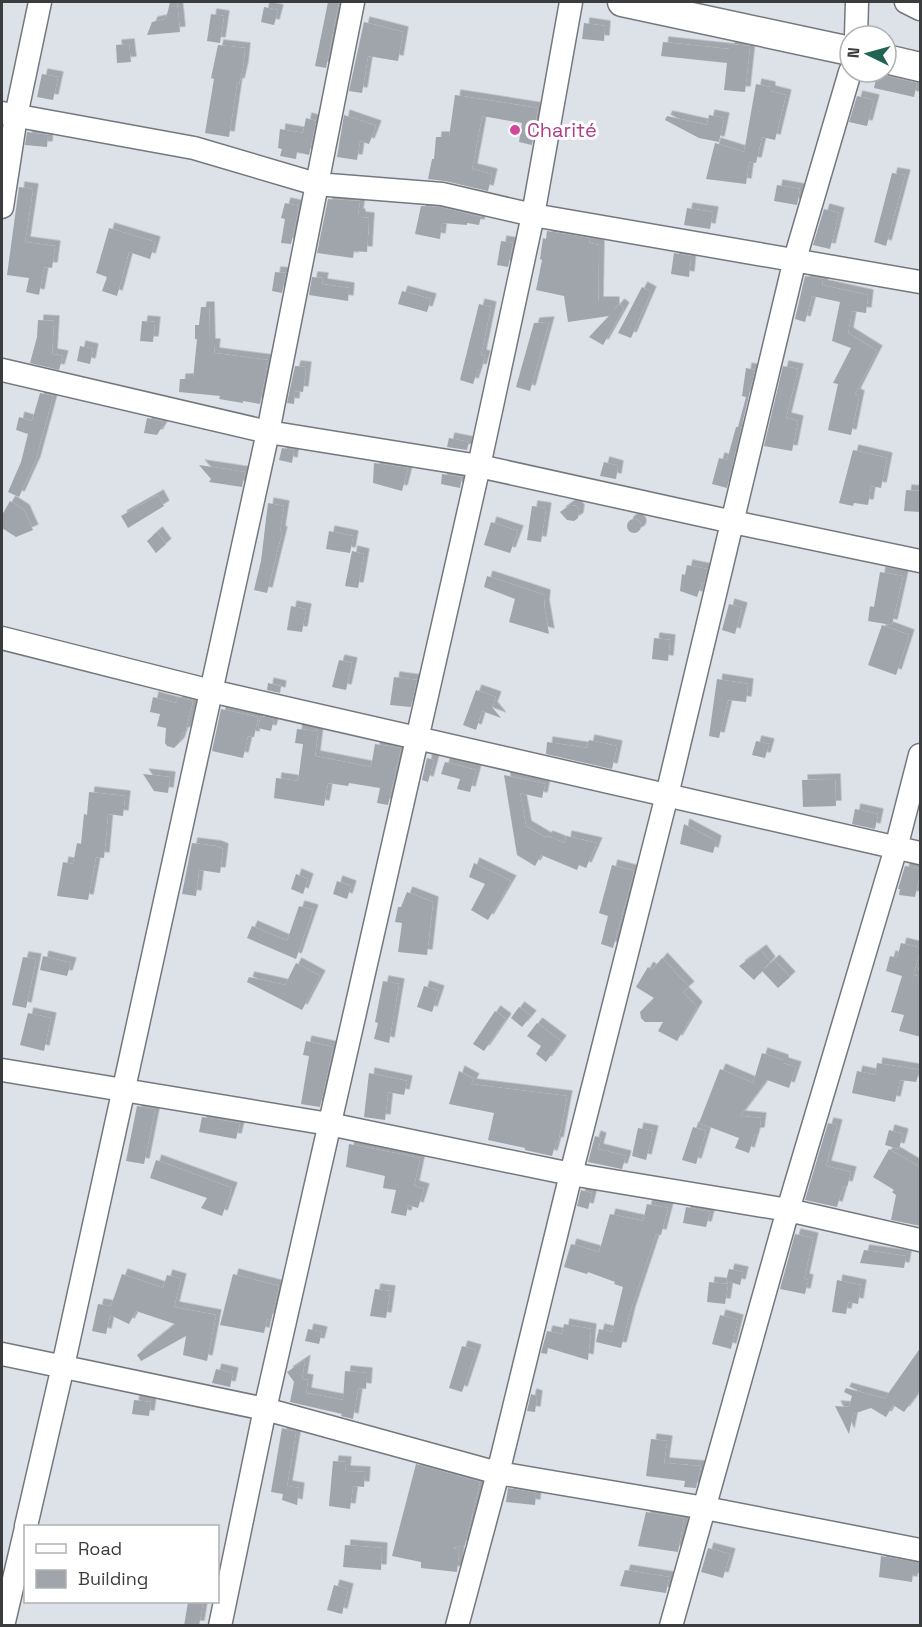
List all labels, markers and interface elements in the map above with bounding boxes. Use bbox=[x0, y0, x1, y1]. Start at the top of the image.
north arrow bbox=[838, 24, 898, 84]
text: N bbox=[843, 46, 864, 59]
place label: Charité bbox=[527, 117, 597, 143]
marker: Charité bbox=[508, 123, 522, 137]
legend bbox=[24, 1525, 219, 1603]
text: Road bbox=[78, 1537, 122, 1560]
text: Building bbox=[78, 1567, 148, 1590]

